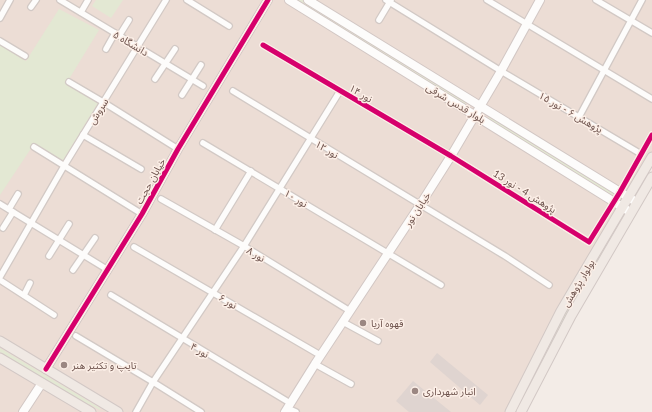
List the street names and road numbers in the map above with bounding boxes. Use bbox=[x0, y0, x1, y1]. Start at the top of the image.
street label: دانشگاه ۵ bbox=[111, 28, 151, 58]
street label: نور ۱۴ bbox=[347, 81, 375, 106]
street label: بلوار قدس شرقی bbox=[424, 81, 488, 126]
street label: پژوهش ۶ - نور ۱۵ bbox=[536, 89, 605, 136]
street label: سروش bbox=[86, 96, 111, 127]
street label: نور ۱۲ bbox=[313, 137, 341, 162]
street label: خیابان حجت bbox=[132, 156, 168, 206]
street label: پژوهش 4 - نور 13 bbox=[491, 167, 559, 216]
street label: نور ۱۰ bbox=[282, 186, 310, 211]
street label: خیابان نور bbox=[401, 189, 433, 230]
street label: نور ۸ bbox=[244, 244, 268, 265]
street label: بولوار پژوهش bbox=[559, 257, 598, 309]
street label: نور ۶ bbox=[216, 291, 240, 312]
street label: نور ۴ bbox=[188, 340, 212, 361]

